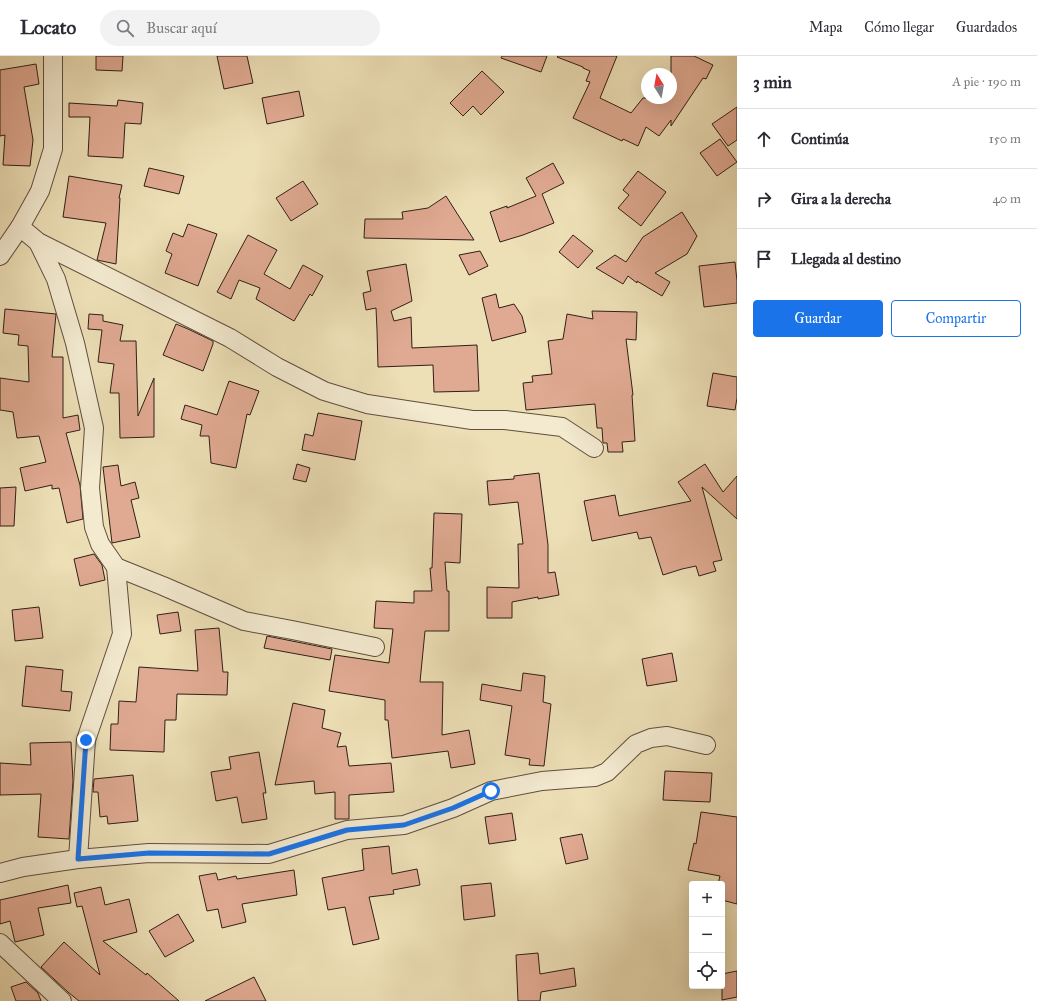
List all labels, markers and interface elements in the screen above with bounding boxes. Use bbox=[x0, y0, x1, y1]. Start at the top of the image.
search box bbox=[100, 10, 380, 46]
text: Locato bbox=[20, 16, 76, 39]
icon: search bbox=[114, 17, 136, 39]
text: Buscar aquí bbox=[146, 19, 217, 37]
text: Mapa bbox=[809, 19, 842, 36]
text: Cómo llegar bbox=[864, 19, 934, 36]
text: Guardados bbox=[956, 19, 1017, 36]
north arrow bbox=[641, 68, 677, 104]
text: 3 min bbox=[753, 72, 792, 93]
text: A pie · 190 m bbox=[952, 74, 1021, 90]
icon: ahead bbox=[753, 128, 775, 150]
text: Continúa bbox=[791, 130, 849, 148]
text: 150 m bbox=[989, 131, 1021, 147]
icon: right bbox=[753, 188, 775, 210]
text: Gira a la derecha bbox=[791, 190, 891, 208]
text: 40 m bbox=[992, 191, 1021, 207]
icon: arrive bbox=[753, 248, 775, 270]
text: Llegada al destino bbox=[791, 250, 901, 268]
button: Guardar bbox=[753, 300, 883, 337]
button: Compartir bbox=[891, 300, 1021, 337]
route end bbox=[77, 731, 95, 749]
route start bbox=[482, 782, 500, 800]
map controls bbox=[689, 881, 725, 989]
button: + bbox=[689, 881, 725, 917]
button: − bbox=[689, 917, 725, 953]
button: locate bbox=[689, 953, 725, 989]

